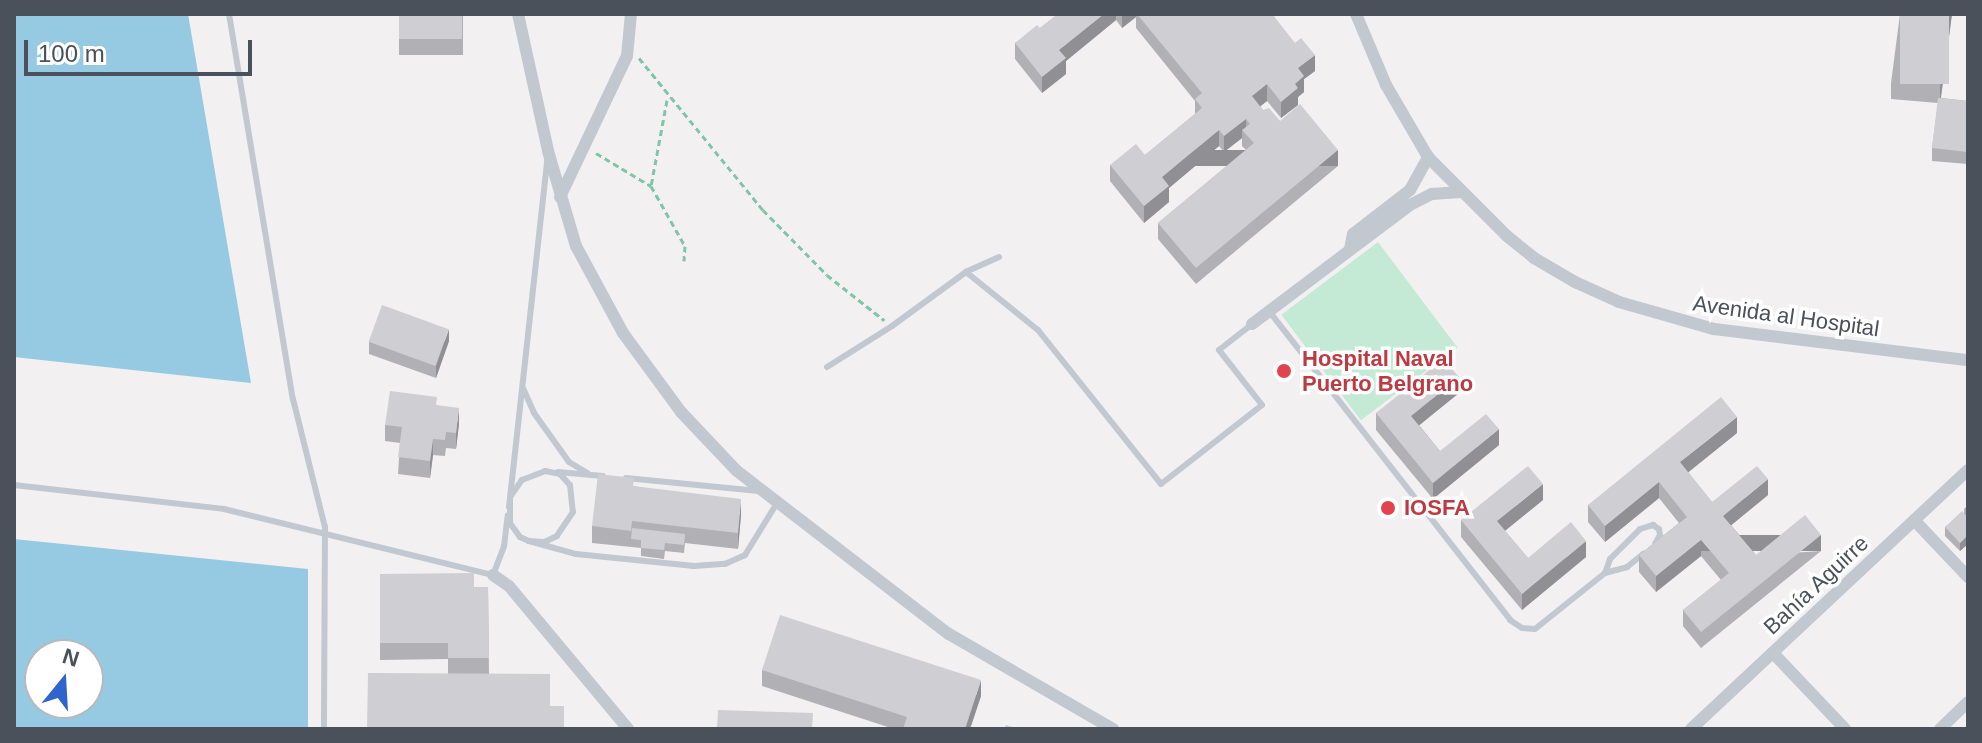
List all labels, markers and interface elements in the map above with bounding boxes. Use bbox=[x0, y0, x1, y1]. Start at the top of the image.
scale bar bbox=[28, 24, 256, 74]
text: 100 m bbox=[38, 40, 105, 67]
street label: Avenida al Hospital bbox=[1691, 290, 1881, 342]
place label: Hospital Naval Puerto Belgrano bbox=[1302, 345, 1473, 396]
marker: Hospital Naval Puerto Belgrano bbox=[1273, 360, 1295, 382]
place label: IOSFA bbox=[1404, 495, 1470, 521]
marker: IOSFA bbox=[1379, 499, 1397, 517]
street label: Bahía Aguirre bbox=[1758, 529, 1874, 641]
north arrow bbox=[24, 639, 104, 719]
text: N bbox=[60, 643, 82, 672]

